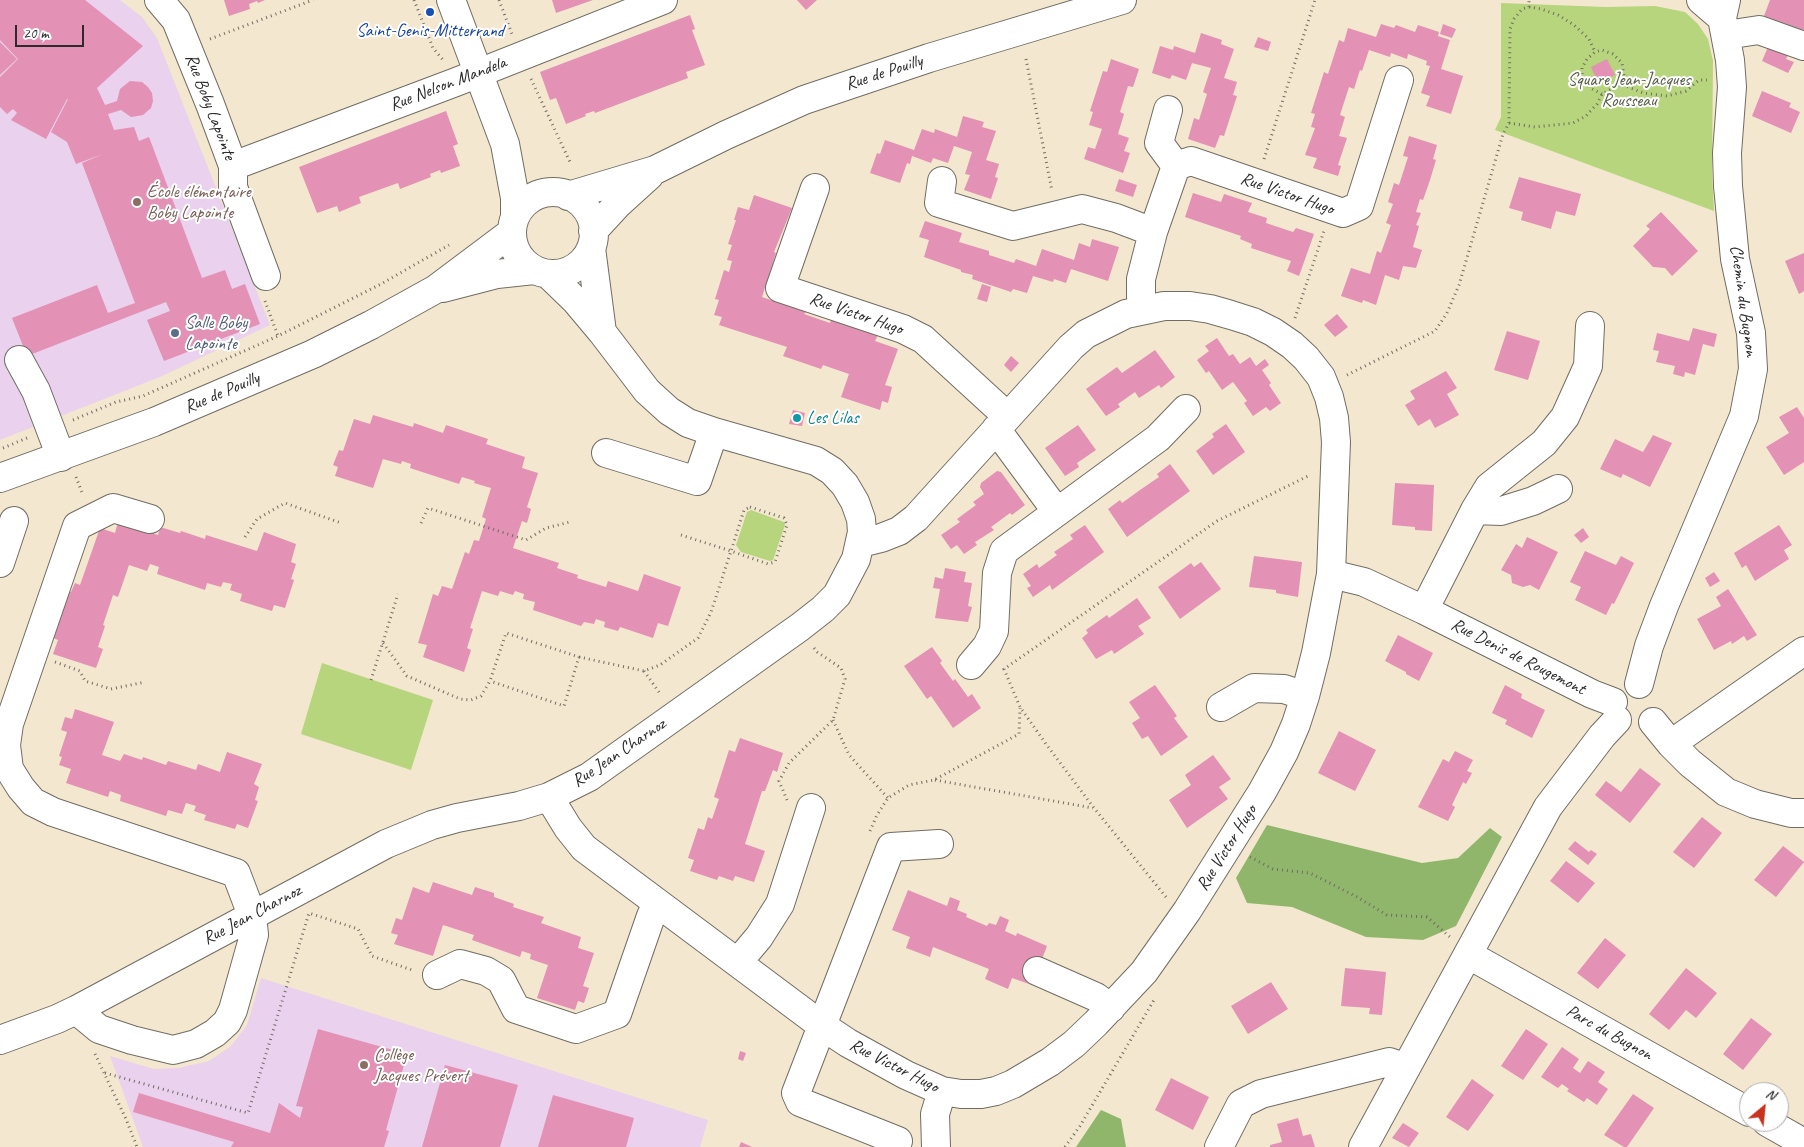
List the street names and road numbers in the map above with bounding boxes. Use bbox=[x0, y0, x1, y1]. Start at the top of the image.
street label: Rue de Pouilly bbox=[843, 50, 925, 96]
street label: Rue Boby Lapointe bbox=[180, 51, 240, 163]
street label: Rue Nelson Mandela bbox=[387, 52, 509, 116]
street label: Rue Victor Hugo bbox=[1238, 168, 1336, 220]
street label: Chemin du Bugnon bbox=[1724, 244, 1762, 358]
street label: Rue Victor Hugo bbox=[807, 288, 905, 340]
street label: Rue de Pouilly bbox=[181, 367, 263, 419]
street label: Rue Denis de Rougemont bbox=[1447, 614, 1589, 700]
street label: Rue Jean Charnoz bbox=[568, 714, 670, 792]
street label: Rue Victor Hugo bbox=[1192, 801, 1262, 895]
street label: Rue Jean Charnoz bbox=[199, 880, 305, 950]
street label: Parc du Bugnon bbox=[1562, 1000, 1656, 1066]
street label: Rue Victor Hugo bbox=[846, 1034, 942, 1098]

